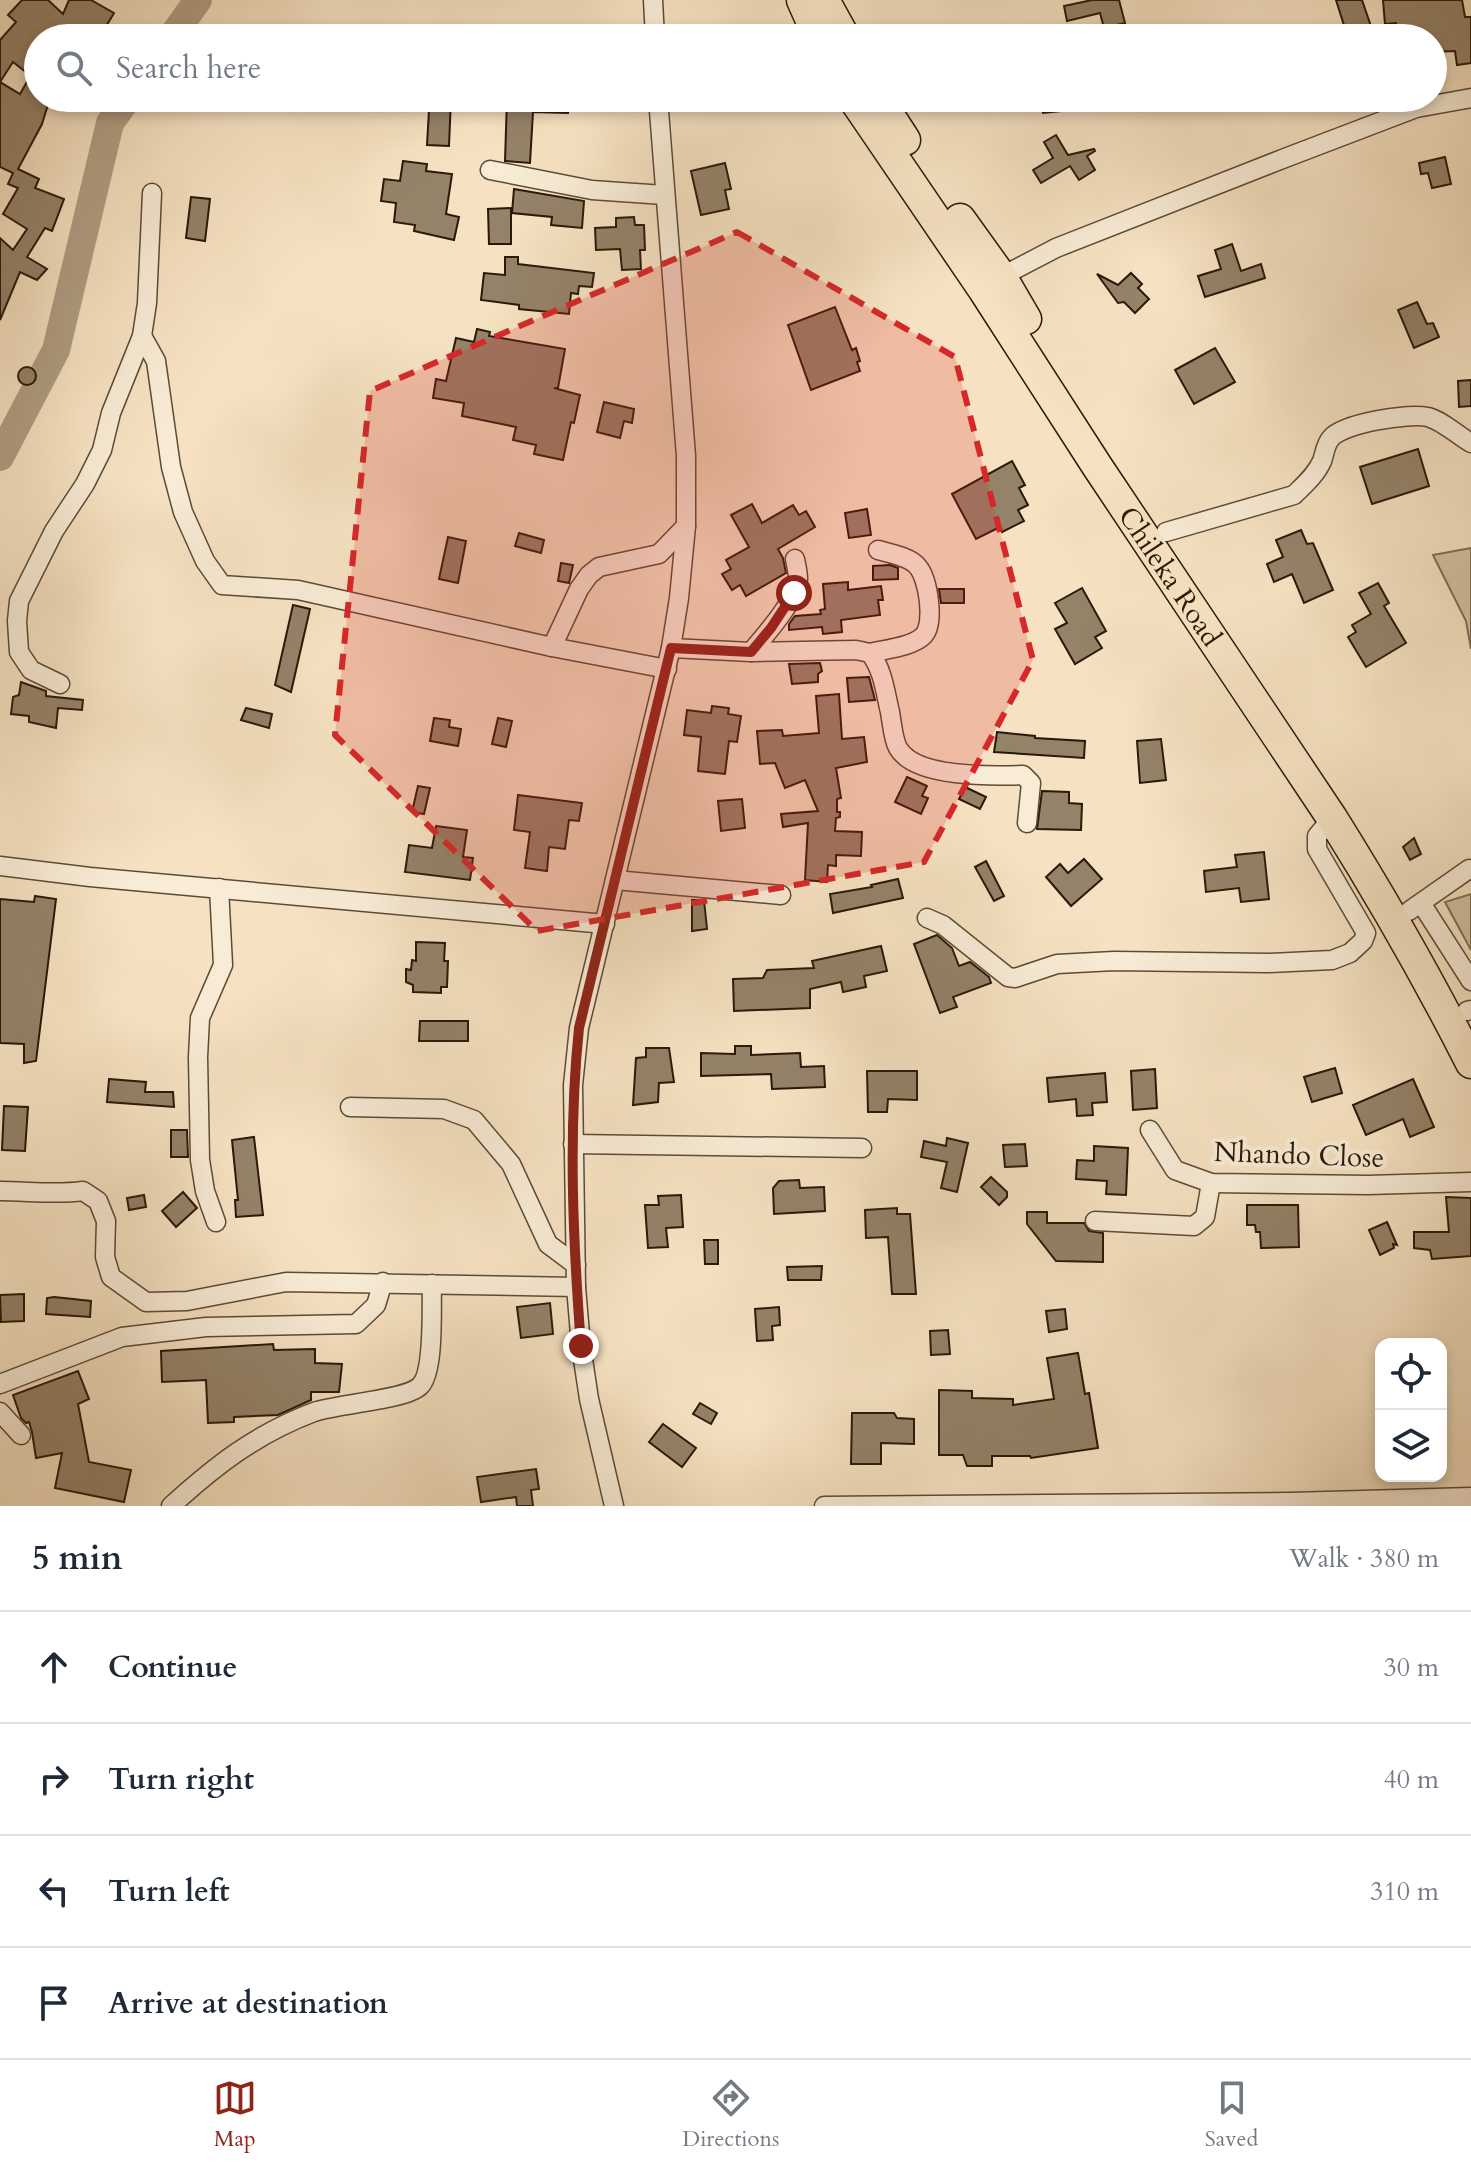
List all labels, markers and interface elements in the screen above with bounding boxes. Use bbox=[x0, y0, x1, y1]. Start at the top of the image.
search box bbox=[24, 24, 1447, 112]
icon: search bbox=[52, 46, 96, 90]
text: Search here bbox=[116, 48, 261, 89]
street label: Chileka Road bbox=[1109, 499, 1230, 654]
route start bbox=[776, 575, 812, 611]
street label: Nhando Close bbox=[1213, 1133, 1385, 1177]
route end bbox=[563, 1328, 599, 1364]
map controls bbox=[1375, 1338, 1447, 1482]
button: locate bbox=[1375, 1338, 1447, 1410]
button: layers bbox=[1375, 1410, 1447, 1482]
text: 5 min bbox=[32, 1535, 123, 1581]
text: Walk · 380 m bbox=[1289, 1541, 1439, 1576]
icon: ahead bbox=[32, 1645, 76, 1689]
text: Continue bbox=[108, 1647, 237, 1688]
text: 30 m bbox=[1383, 1650, 1439, 1685]
icon: right bbox=[32, 1757, 76, 1801]
text: Turn right bbox=[108, 1759, 254, 1800]
text: 40 m bbox=[1383, 1762, 1439, 1797]
icon: left bbox=[32, 1869, 76, 1913]
text: Turn left bbox=[108, 1871, 230, 1912]
text: 310 m bbox=[1370, 1874, 1439, 1909]
icon: arrive bbox=[32, 1981, 76, 2025]
text: Arrive at destination bbox=[108, 1983, 388, 2024]
tab: Map bbox=[213, 2076, 257, 2154]
tab: Directions bbox=[682, 2076, 779, 2154]
tab: Saved bbox=[1205, 2076, 1258, 2154]

